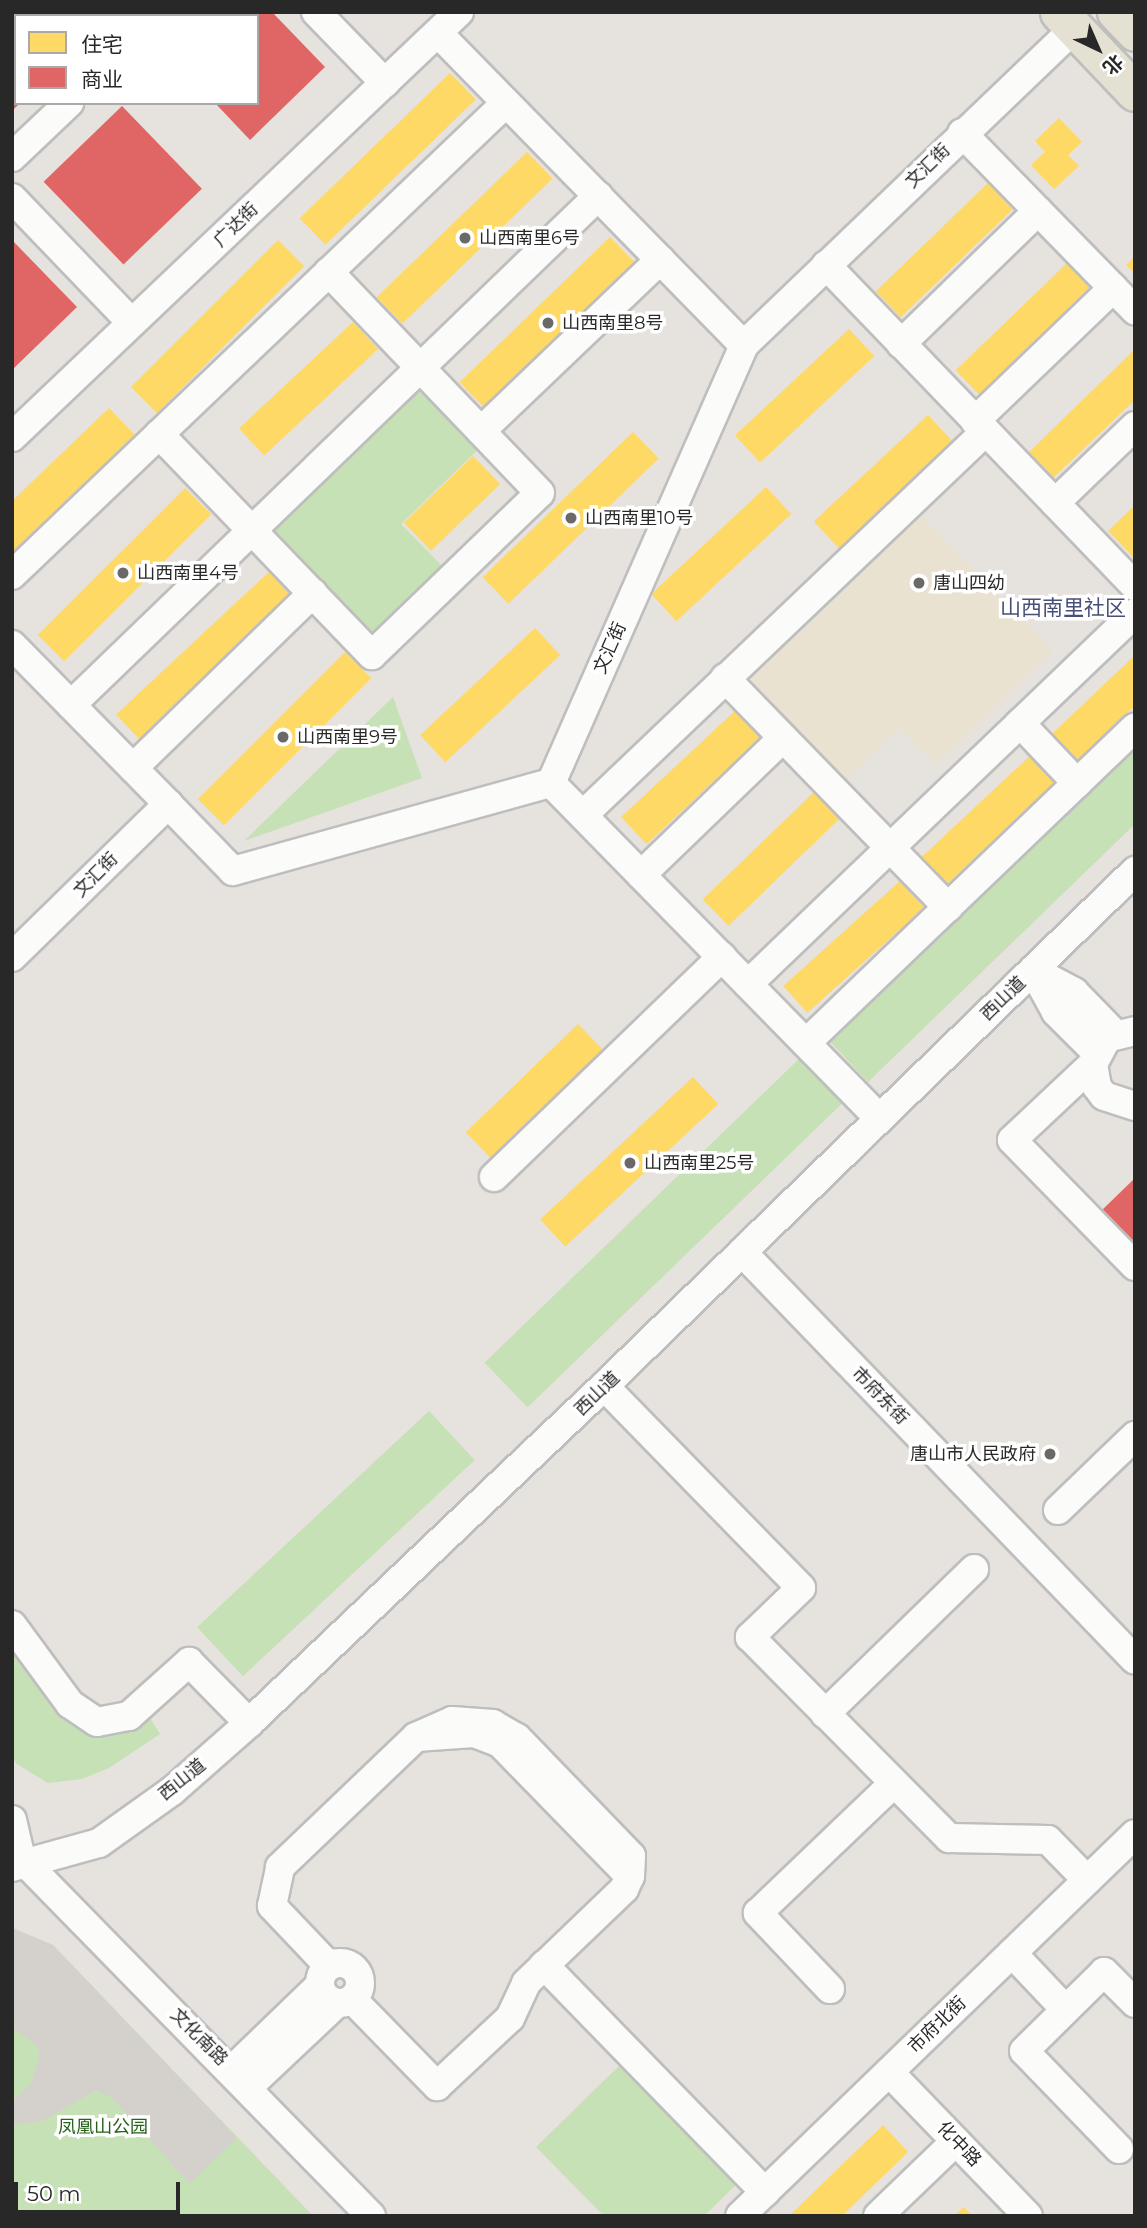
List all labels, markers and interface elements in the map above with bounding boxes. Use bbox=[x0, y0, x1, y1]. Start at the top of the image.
legend bbox=[14, 14, 259, 105]
north arrow bbox=[1063, 14, 1133, 84]
text: 住宅 bbox=[81, 32, 123, 57]
text: 北 bbox=[1098, 50, 1128, 79]
text: 商业 bbox=[81, 67, 123, 92]
street label: 文汇街 bbox=[901, 139, 955, 193]
street label: 广达街 bbox=[209, 198, 263, 252]
place label: 山西南里6号 bbox=[479, 227, 580, 249]
marker: 山西南里6号 bbox=[457, 230, 473, 246]
place label: 山西南里8号 bbox=[562, 312, 663, 334]
marker: 山西南里8号 bbox=[540, 315, 556, 331]
place label: 山西南里10号 bbox=[585, 507, 693, 529]
marker: 山西南里10号 bbox=[563, 510, 579, 526]
place label: 山西南里4号 bbox=[137, 562, 239, 584]
marker: 山西南里4号 bbox=[115, 565, 131, 581]
place label: 唐山四幼 bbox=[933, 572, 1005, 594]
marker: 唐山四幼 bbox=[911, 575, 927, 591]
district label: 山西南里社区 bbox=[1000, 595, 1126, 621]
street label: 文汇街 bbox=[589, 619, 631, 677]
place label: 山西南里9号 bbox=[297, 726, 398, 748]
marker: 山西南里9号 bbox=[275, 729, 291, 745]
street label: 文汇街 bbox=[69, 848, 123, 902]
street label: 西山道 bbox=[976, 972, 1030, 1026]
place label: 山西南里25号 bbox=[644, 1152, 754, 1174]
marker: 山西南里25号 bbox=[622, 1155, 638, 1171]
street label: 市府东街 bbox=[847, 1363, 913, 1429]
street label: 西山道 bbox=[570, 1367, 624, 1421]
place label: 唐山市人民政府 bbox=[910, 1443, 1036, 1465]
marker: 唐山市人民政府 bbox=[1042, 1446, 1058, 1462]
street label: 西山道 bbox=[154, 1755, 210, 1805]
street label: 市府北街 bbox=[904, 1992, 970, 2058]
street label: 文化南路 bbox=[166, 2004, 232, 2070]
park label: 凤凰山公园 bbox=[58, 2116, 148, 2138]
street label: 化中路 bbox=[932, 2117, 986, 2171]
scale bar bbox=[18, 2168, 184, 2212]
text: 50 m bbox=[27, 2181, 81, 2206]

